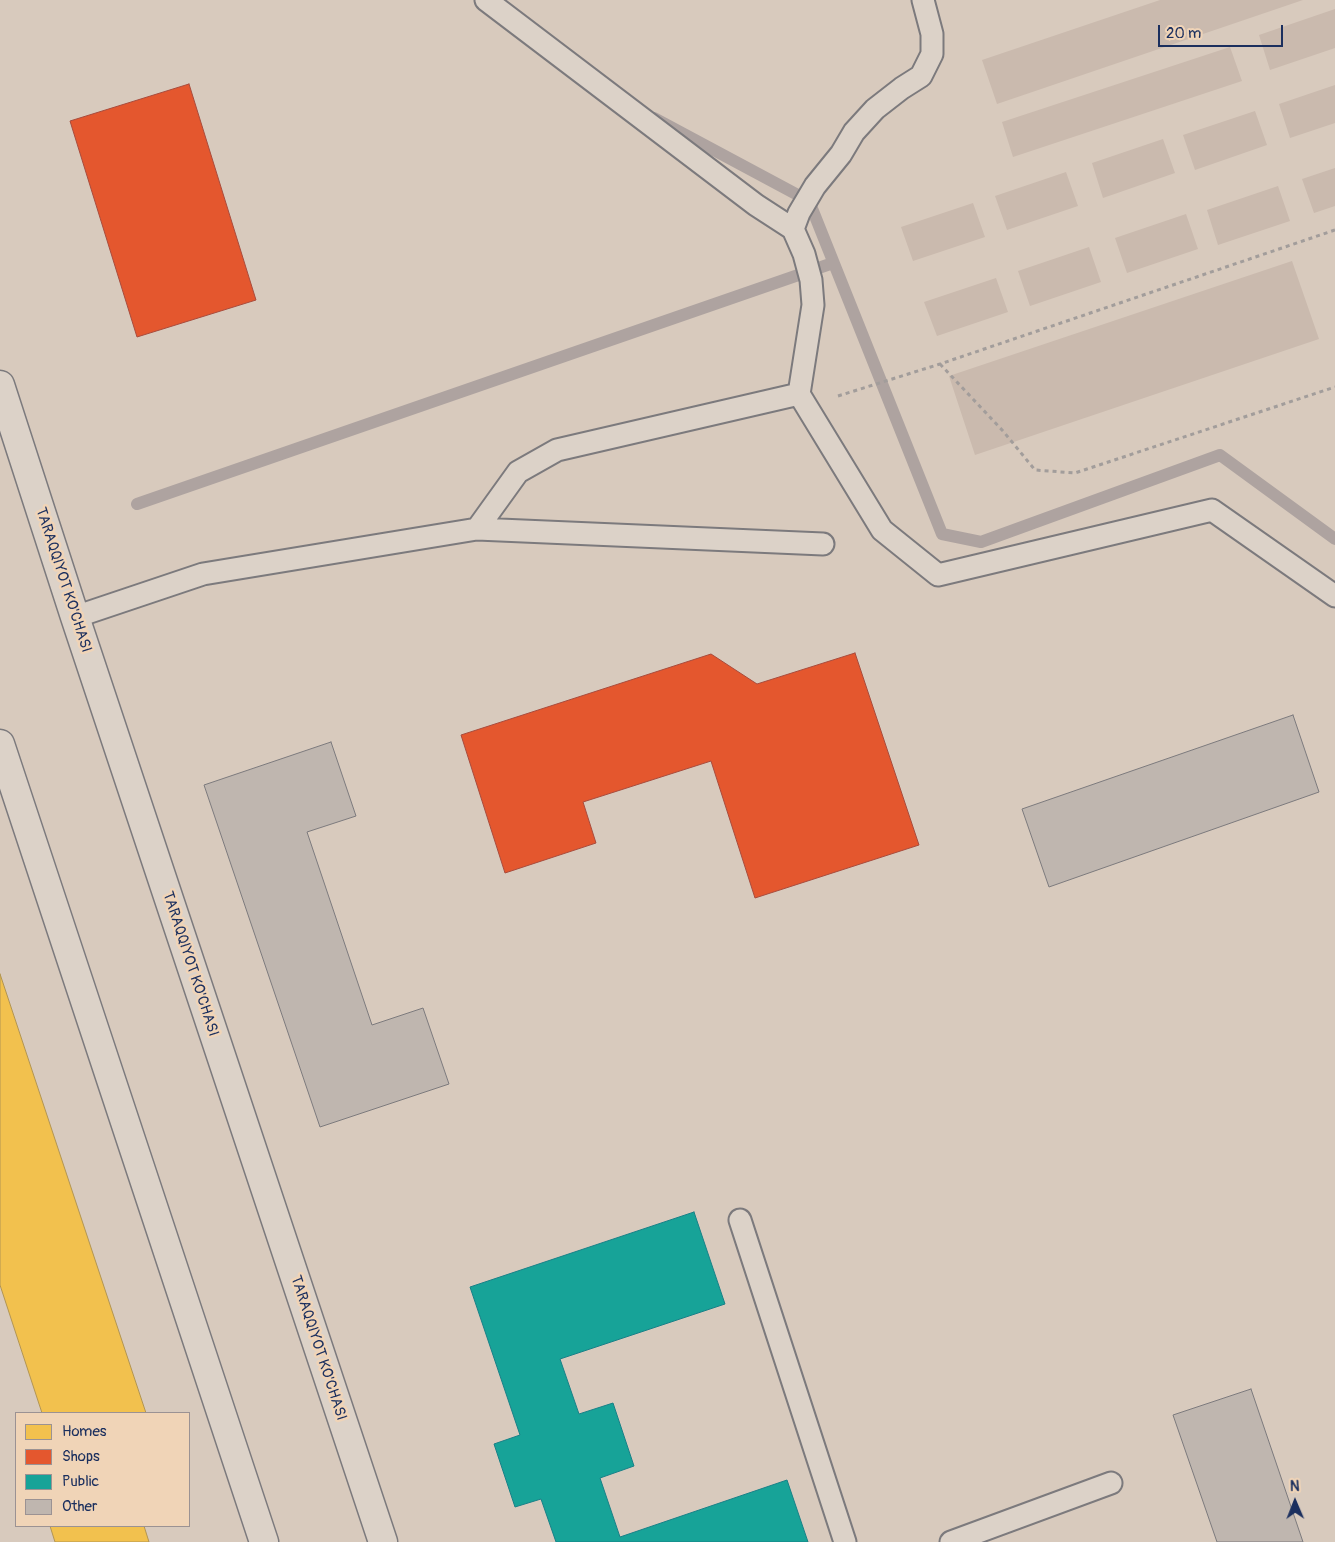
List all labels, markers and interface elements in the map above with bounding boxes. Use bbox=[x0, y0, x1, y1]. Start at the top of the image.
scale bar bbox=[1160, 15, 1285, 47]
text: 20 m bbox=[1166, 24, 1201, 43]
street label: TARAQQIYOT KO'CHASI bbox=[31, 505, 95, 655]
street label: TARAQQIYOT KO'CHASI bbox=[158, 889, 222, 1039]
street label: TARAQQIYOT KO'CHASI bbox=[286, 1273, 350, 1423]
legend bbox=[15, 1412, 190, 1527]
text: Homes bbox=[62, 1422, 107, 1441]
text: Shops bbox=[62, 1447, 100, 1466]
text: Public bbox=[62, 1472, 99, 1491]
north arrow bbox=[1270, 1477, 1320, 1527]
text: N bbox=[1290, 1478, 1300, 1495]
text: Other bbox=[62, 1497, 97, 1516]

